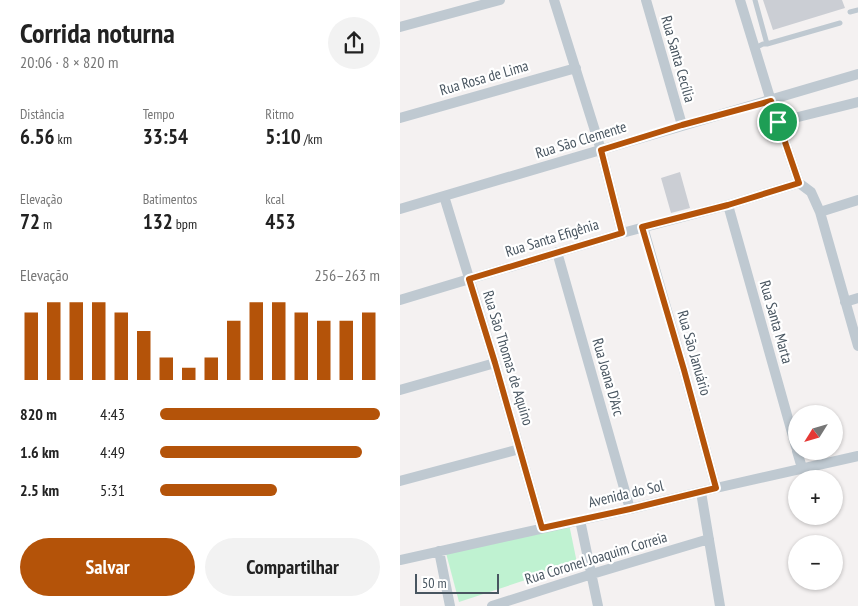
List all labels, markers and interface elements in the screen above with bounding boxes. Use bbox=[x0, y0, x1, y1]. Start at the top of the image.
street label: Rua Santa Cecília bbox=[657, 13, 700, 104]
text: Corrida noturna bbox=[20, 14, 175, 51]
button: share bbox=[328, 17, 380, 69]
text: 20:06 · 8 × 820 m bbox=[20, 52, 118, 72]
street label: Rua Rosa de Lima bbox=[437, 56, 530, 99]
pin bbox=[757, 101, 799, 143]
text: Distância bbox=[20, 105, 64, 123]
text: Tempo bbox=[143, 105, 175, 123]
text: Ritmo bbox=[265, 105, 294, 123]
icon: arrive bbox=[764, 108, 792, 136]
street label: Rua São Clemente bbox=[533, 117, 629, 162]
text: 6.56 bbox=[20, 123, 55, 150]
text: 33:54 bbox=[143, 123, 188, 150]
text: 5:10 bbox=[265, 123, 301, 150]
text: km bbox=[55, 130, 72, 148]
text: /km bbox=[301, 130, 322, 148]
text: Elevação bbox=[20, 190, 62, 208]
text: Batimentos bbox=[143, 190, 197, 208]
text: kcal bbox=[265, 190, 284, 208]
text: 72 bbox=[20, 208, 40, 235]
text: 132 bbox=[143, 208, 173, 235]
text: 453 bbox=[265, 208, 295, 235]
street label: Rua Santa Efigênia bbox=[503, 214, 601, 261]
text: m bbox=[40, 215, 52, 233]
text: bpm bbox=[173, 215, 197, 233]
text: Elevação bbox=[20, 265, 69, 285]
text: 256–263 m bbox=[315, 265, 380, 285]
street label: Rua Santa Marta bbox=[756, 278, 797, 366]
street label: Rua São Thomas de Aquino bbox=[479, 288, 538, 428]
street label: Rua São Januário bbox=[673, 308, 716, 398]
street label: Rua Joana D'Arc bbox=[588, 336, 629, 419]
text: 820 m bbox=[20, 404, 57, 424]
text: 4:43 bbox=[100, 404, 125, 424]
north arrow bbox=[788, 405, 842, 460]
map controls bbox=[788, 405, 843, 590]
text: 1.6 km bbox=[20, 442, 59, 462]
text: 4:49 bbox=[100, 442, 125, 462]
button: + bbox=[788, 470, 843, 525]
street label: Avenida do Sol bbox=[586, 476, 666, 511]
text: 2.5 km bbox=[20, 480, 59, 500]
text: 5:31 bbox=[100, 480, 125, 500]
street label: Rua Coronel Joaquim Correia bbox=[522, 527, 669, 588]
button: − bbox=[788, 535, 843, 590]
button: Salvar bbox=[20, 538, 195, 596]
button: Compartilhar bbox=[205, 538, 380, 596]
scale bar bbox=[415, 571, 499, 594]
text: 50 m bbox=[422, 574, 447, 592]

